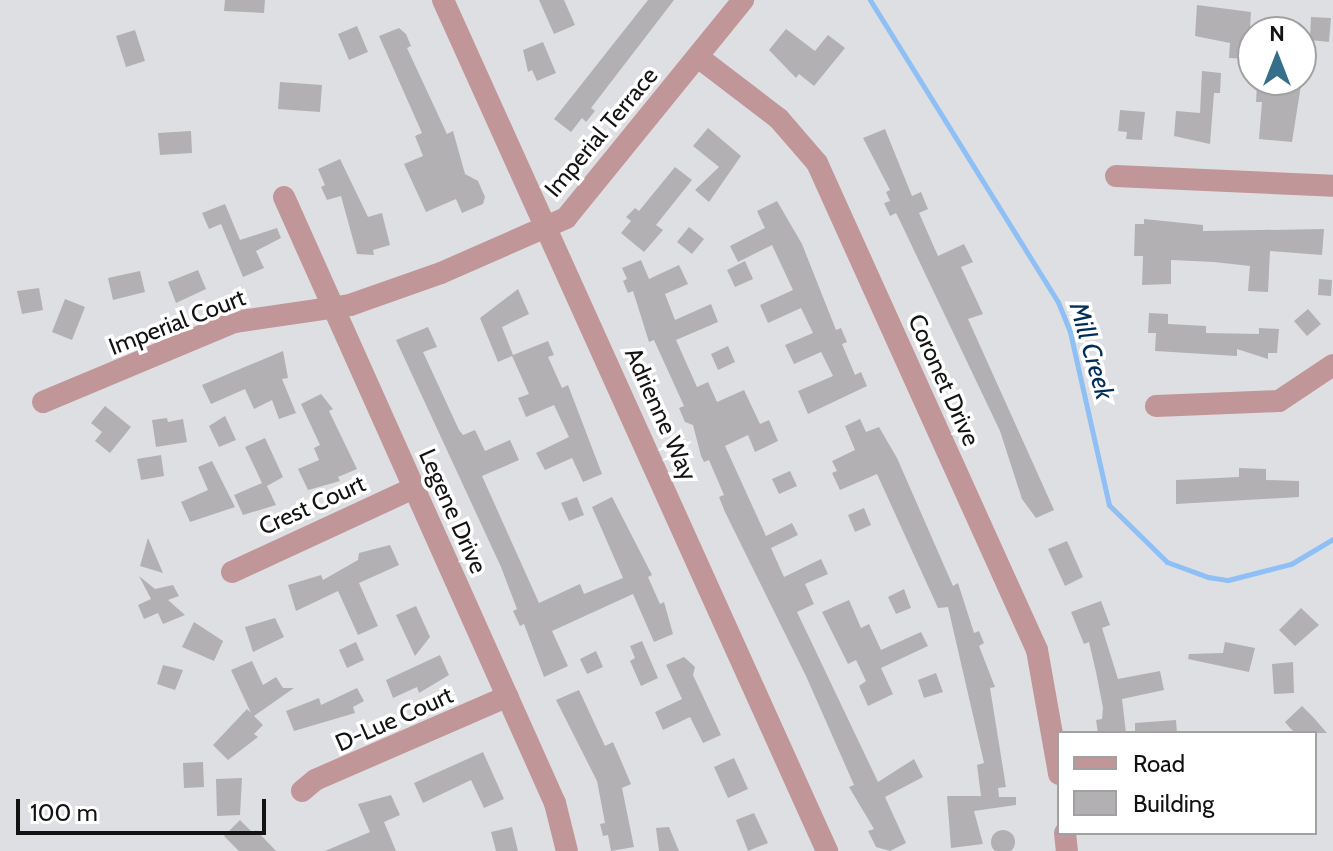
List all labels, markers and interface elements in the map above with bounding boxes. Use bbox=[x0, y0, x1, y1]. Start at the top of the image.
north arrow bbox=[1237, 16, 1317, 96]
text: N bbox=[1269, 20, 1285, 47]
street label: Imperial Terrace bbox=[538, 61, 664, 203]
street label: Imperial Court bbox=[105, 283, 249, 361]
water label: Mill Creek bbox=[1062, 299, 1120, 403]
street label: Coronet Drive bbox=[902, 310, 986, 450]
street label: Adrienne Way bbox=[619, 343, 703, 485]
street label: Legene Drive bbox=[413, 444, 493, 578]
street label: Crest Court bbox=[254, 469, 370, 541]
street label: D-Lue Court bbox=[331, 680, 457, 758]
legend bbox=[1057, 731, 1317, 835]
text: Road bbox=[1133, 749, 1185, 778]
scale bar bbox=[20, 783, 270, 833]
text: Building bbox=[1133, 789, 1214, 818]
text: 100 m bbox=[30, 798, 98, 827]

